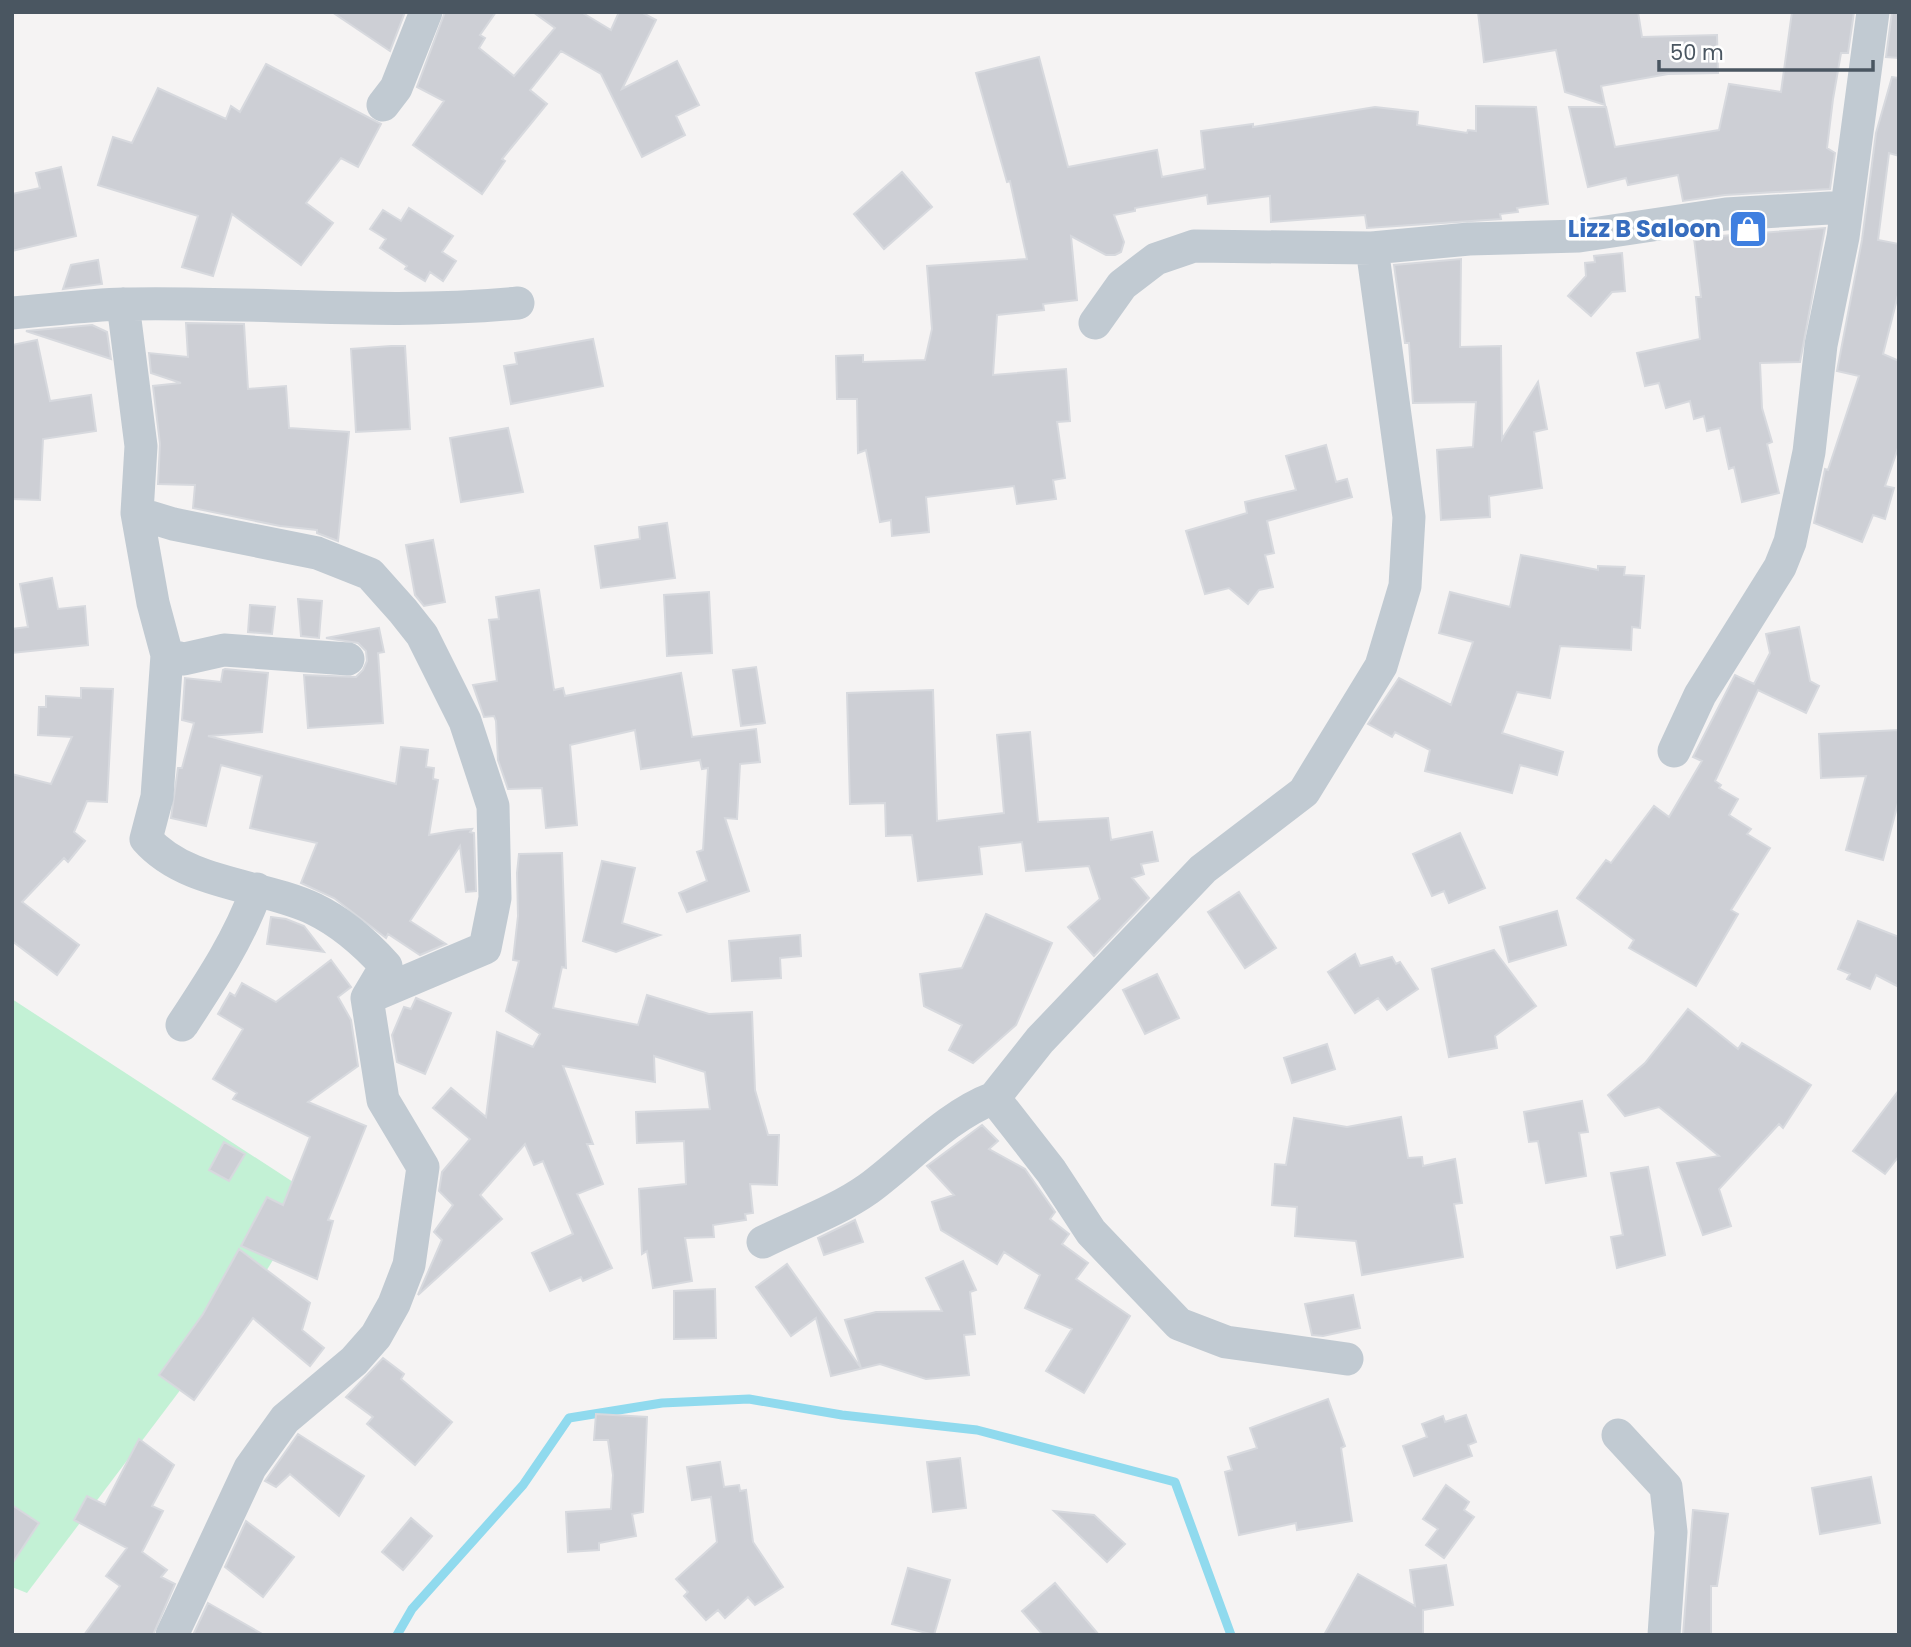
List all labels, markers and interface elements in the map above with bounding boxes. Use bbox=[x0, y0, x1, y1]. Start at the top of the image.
scale bar bbox=[1659, 28, 1872, 72]
text: 50 m bbox=[1670, 38, 1724, 67]
shop icon: Lizz B Saloon bbox=[1727, 208, 1769, 250]
place label: Lizz B Saloon bbox=[1568, 212, 1721, 245]

